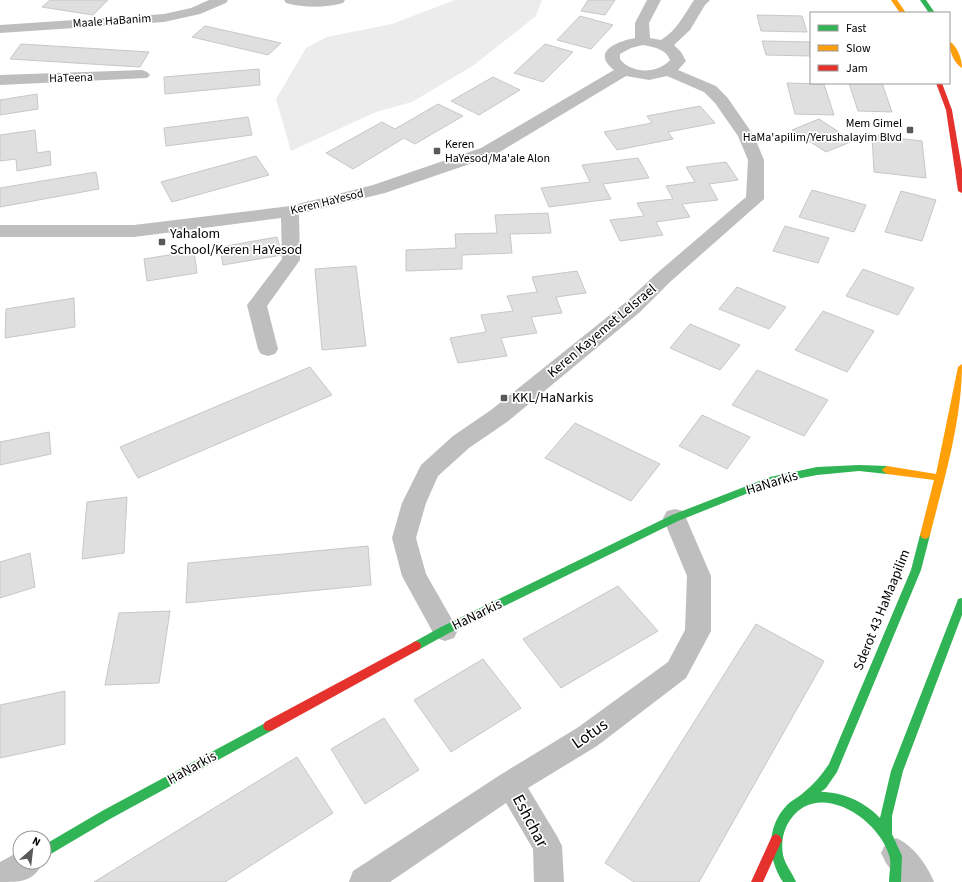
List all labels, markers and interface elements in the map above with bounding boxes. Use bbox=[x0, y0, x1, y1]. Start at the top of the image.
street label: Maale HaBanim bbox=[72, 10, 152, 32]
legend bbox=[810, 12, 950, 84]
text: Fast bbox=[846, 20, 866, 37]
text: Slow bbox=[846, 40, 871, 57]
text: Jam bbox=[846, 60, 868, 77]
street label: HaTeena bbox=[49, 69, 93, 87]
place label: Mem Gimel HaMa'apilim/Yerushalayim Blvd bbox=[743, 115, 902, 146]
marker: Mem Gimel HaMa'apilim/Yerushalayim Blvd bbox=[905, 125, 915, 135]
place label: Keren HaYesod/Ma'ale Alon bbox=[445, 136, 550, 167]
marker: Keren HaYesod/Ma'ale Alon bbox=[432, 146, 442, 156]
street label: Keren HaYesod bbox=[289, 185, 365, 219]
place label: Yahalom School/Keren HaYesod bbox=[169, 224, 302, 260]
marker: Yahalom School/Keren HaYesod bbox=[157, 237, 167, 247]
street label: Keren Kayemet LeIsrael bbox=[543, 279, 661, 383]
place label: KKL/HaNarkis bbox=[512, 388, 593, 408]
marker: KKL/HaNarkis bbox=[499, 393, 509, 403]
street label: HaNarkis bbox=[744, 466, 801, 500]
street label: Sderot 43 HaMaapilim bbox=[849, 547, 915, 673]
street label: HaNarkis bbox=[449, 594, 505, 636]
street label: Lotus bbox=[567, 713, 613, 755]
street label: HaNarkis bbox=[164, 746, 220, 790]
street label: Eshchar bbox=[506, 790, 554, 852]
north arrow bbox=[12, 830, 52, 870]
text: N bbox=[30, 833, 43, 850]

